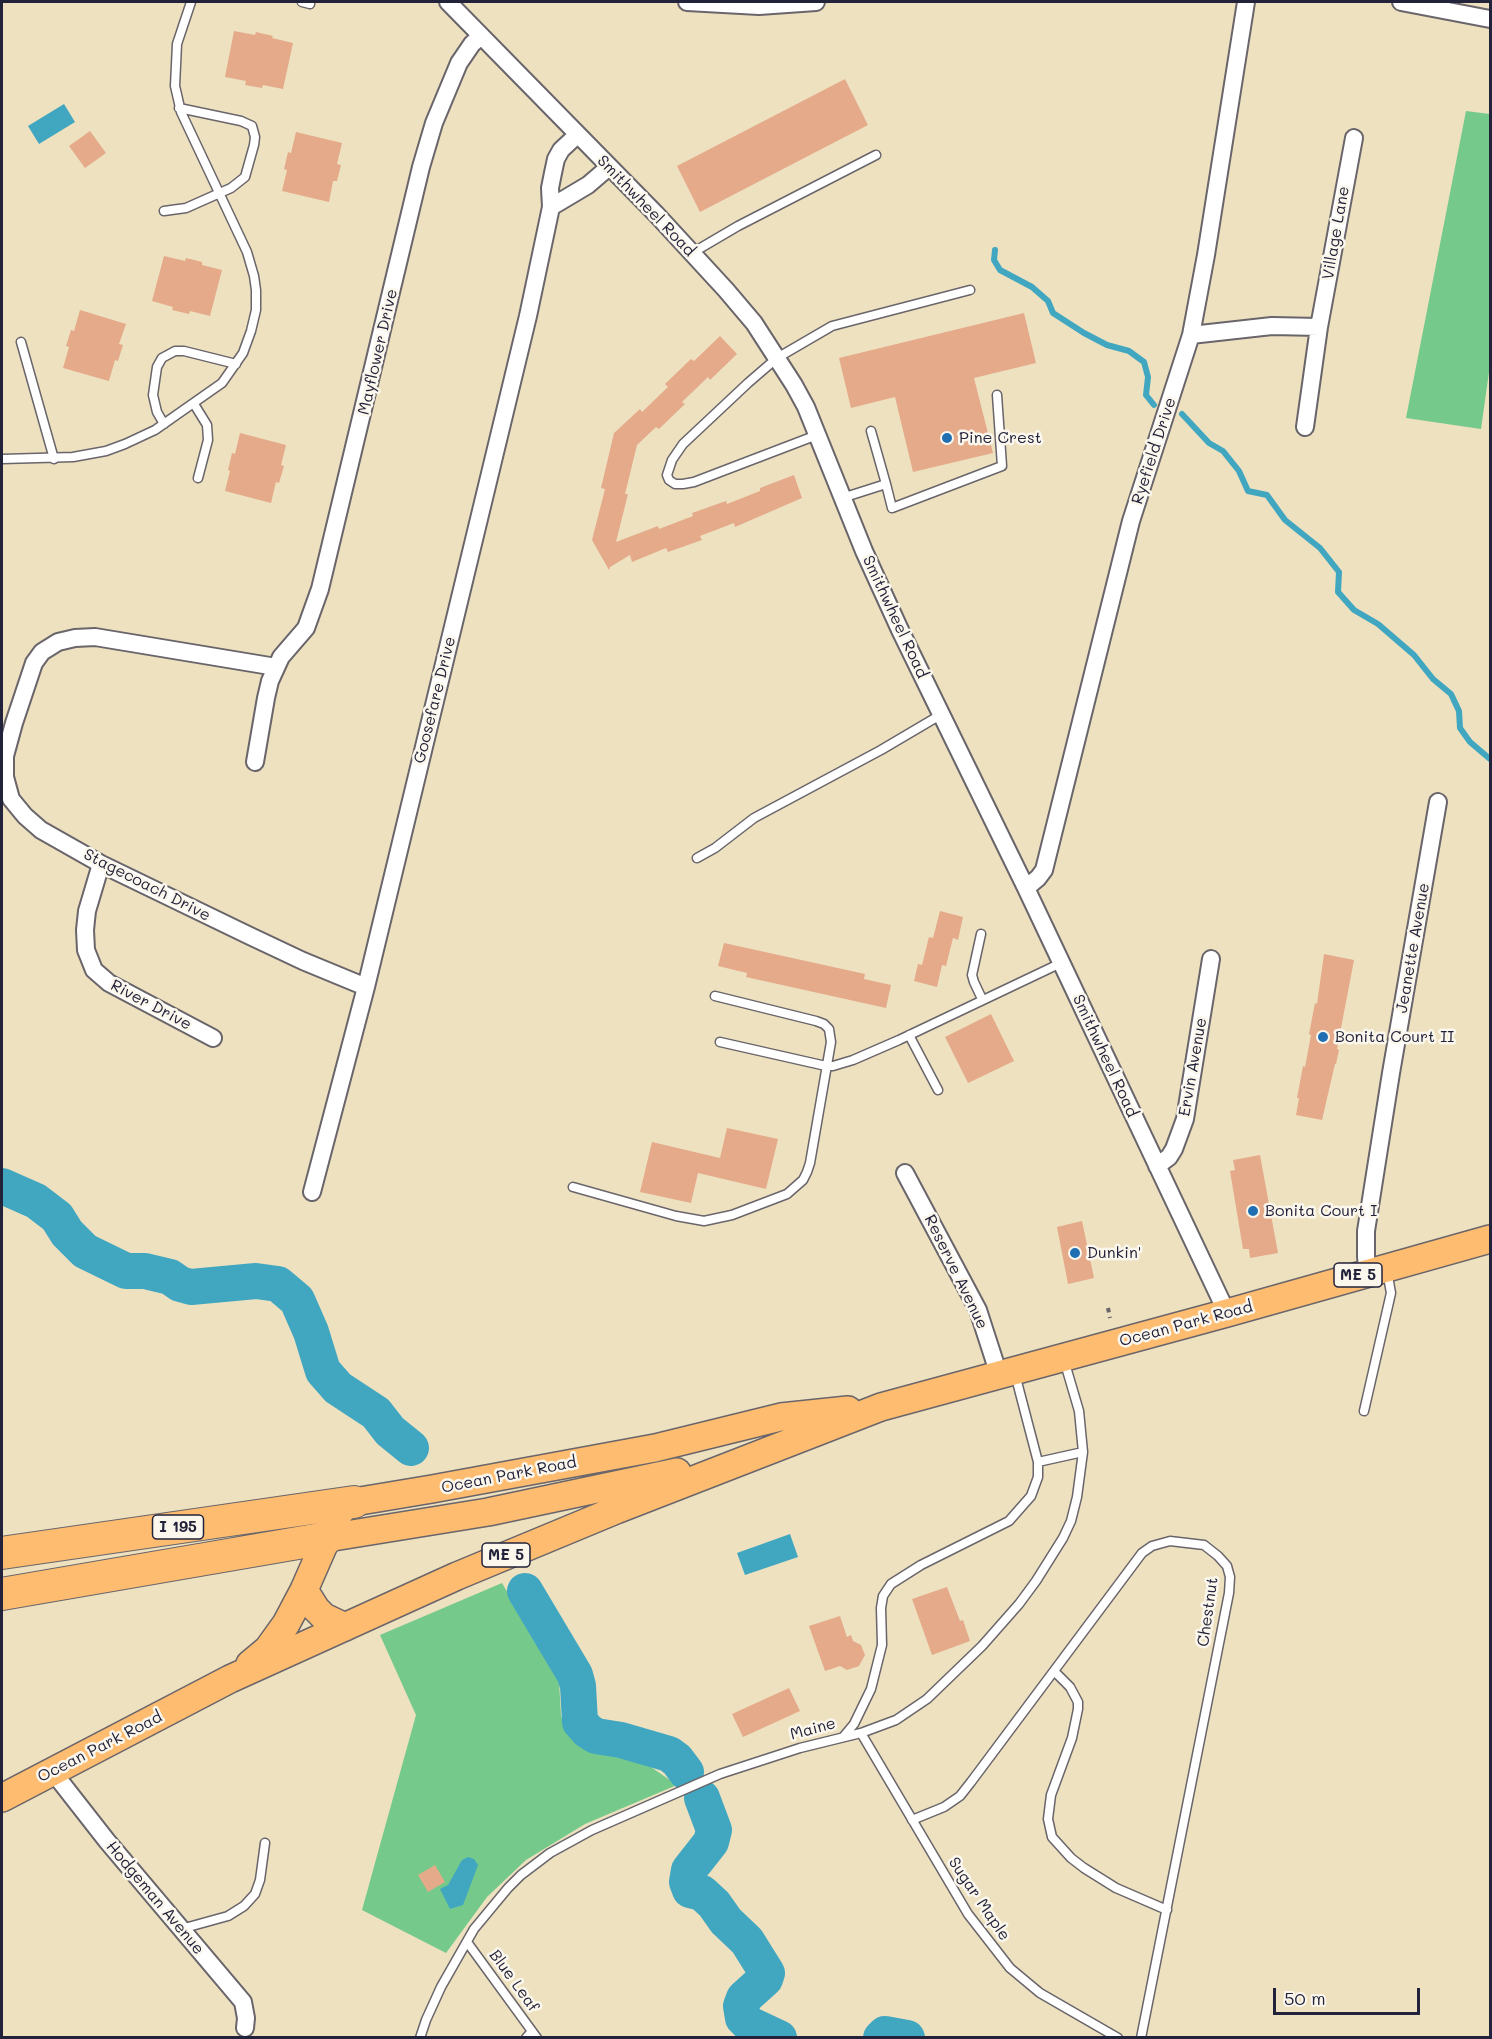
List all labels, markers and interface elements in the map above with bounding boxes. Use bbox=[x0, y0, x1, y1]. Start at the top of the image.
street label: Smithwheel Road bbox=[593, 152, 699, 260]
street label: Village Lane bbox=[1318, 185, 1354, 281]
street label: Mayflower Drive bbox=[354, 287, 402, 417]
street label: Ryefield Drive bbox=[1128, 395, 1180, 507]
place label: Pine Crest bbox=[959, 428, 1042, 448]
marker: Pine Crest bbox=[940, 431, 954, 445]
street label: Smithwheel Road bbox=[858, 553, 932, 681]
street label: Goosefare Drive bbox=[410, 635, 460, 765]
street label: Stagecoach Drive bbox=[80, 845, 214, 925]
street label: Jeanette Avenue bbox=[1392, 881, 1434, 1015]
street label: River Drive bbox=[107, 976, 195, 1034]
street label: Smithwheel Road bbox=[1068, 992, 1142, 1120]
street label: Ervin Avenue bbox=[1175, 1016, 1211, 1118]
place label: Bonita Court II bbox=[1335, 1027, 1454, 1047]
marker: Bonita Court II bbox=[1316, 1030, 1330, 1044]
place label: Bonita Court I bbox=[1265, 1201, 1377, 1221]
marker: Bonita Court I bbox=[1246, 1204, 1260, 1218]
street label: Reserve Avenue bbox=[920, 1212, 992, 1332]
place label: Dunkin' bbox=[1087, 1243, 1141, 1263]
marker: Dunkin' bbox=[1068, 1246, 1082, 1260]
road number: ME 5 bbox=[1334, 1263, 1382, 1287]
street label: Ocean Park Road bbox=[1117, 1297, 1255, 1351]
street label: Ocean Park Road bbox=[440, 1452, 578, 1498]
road number: I 195 bbox=[152, 1515, 204, 1539]
road number: ME 5 bbox=[482, 1543, 530, 1567]
street label: Chestnut bbox=[1194, 1576, 1222, 1648]
street label: Ocean Park Road bbox=[35, 1707, 165, 1787]
street label: Maine bbox=[788, 1714, 838, 1744]
street label: Hodgeman Avenue bbox=[102, 1837, 208, 1959]
street label: Sugar Maple bbox=[944, 1854, 1014, 1944]
street label: Blue Leaf bbox=[485, 1946, 543, 2016]
scale bar bbox=[1276, 1976, 1423, 2014]
text: 50 m bbox=[1284, 1986, 1326, 2010]

